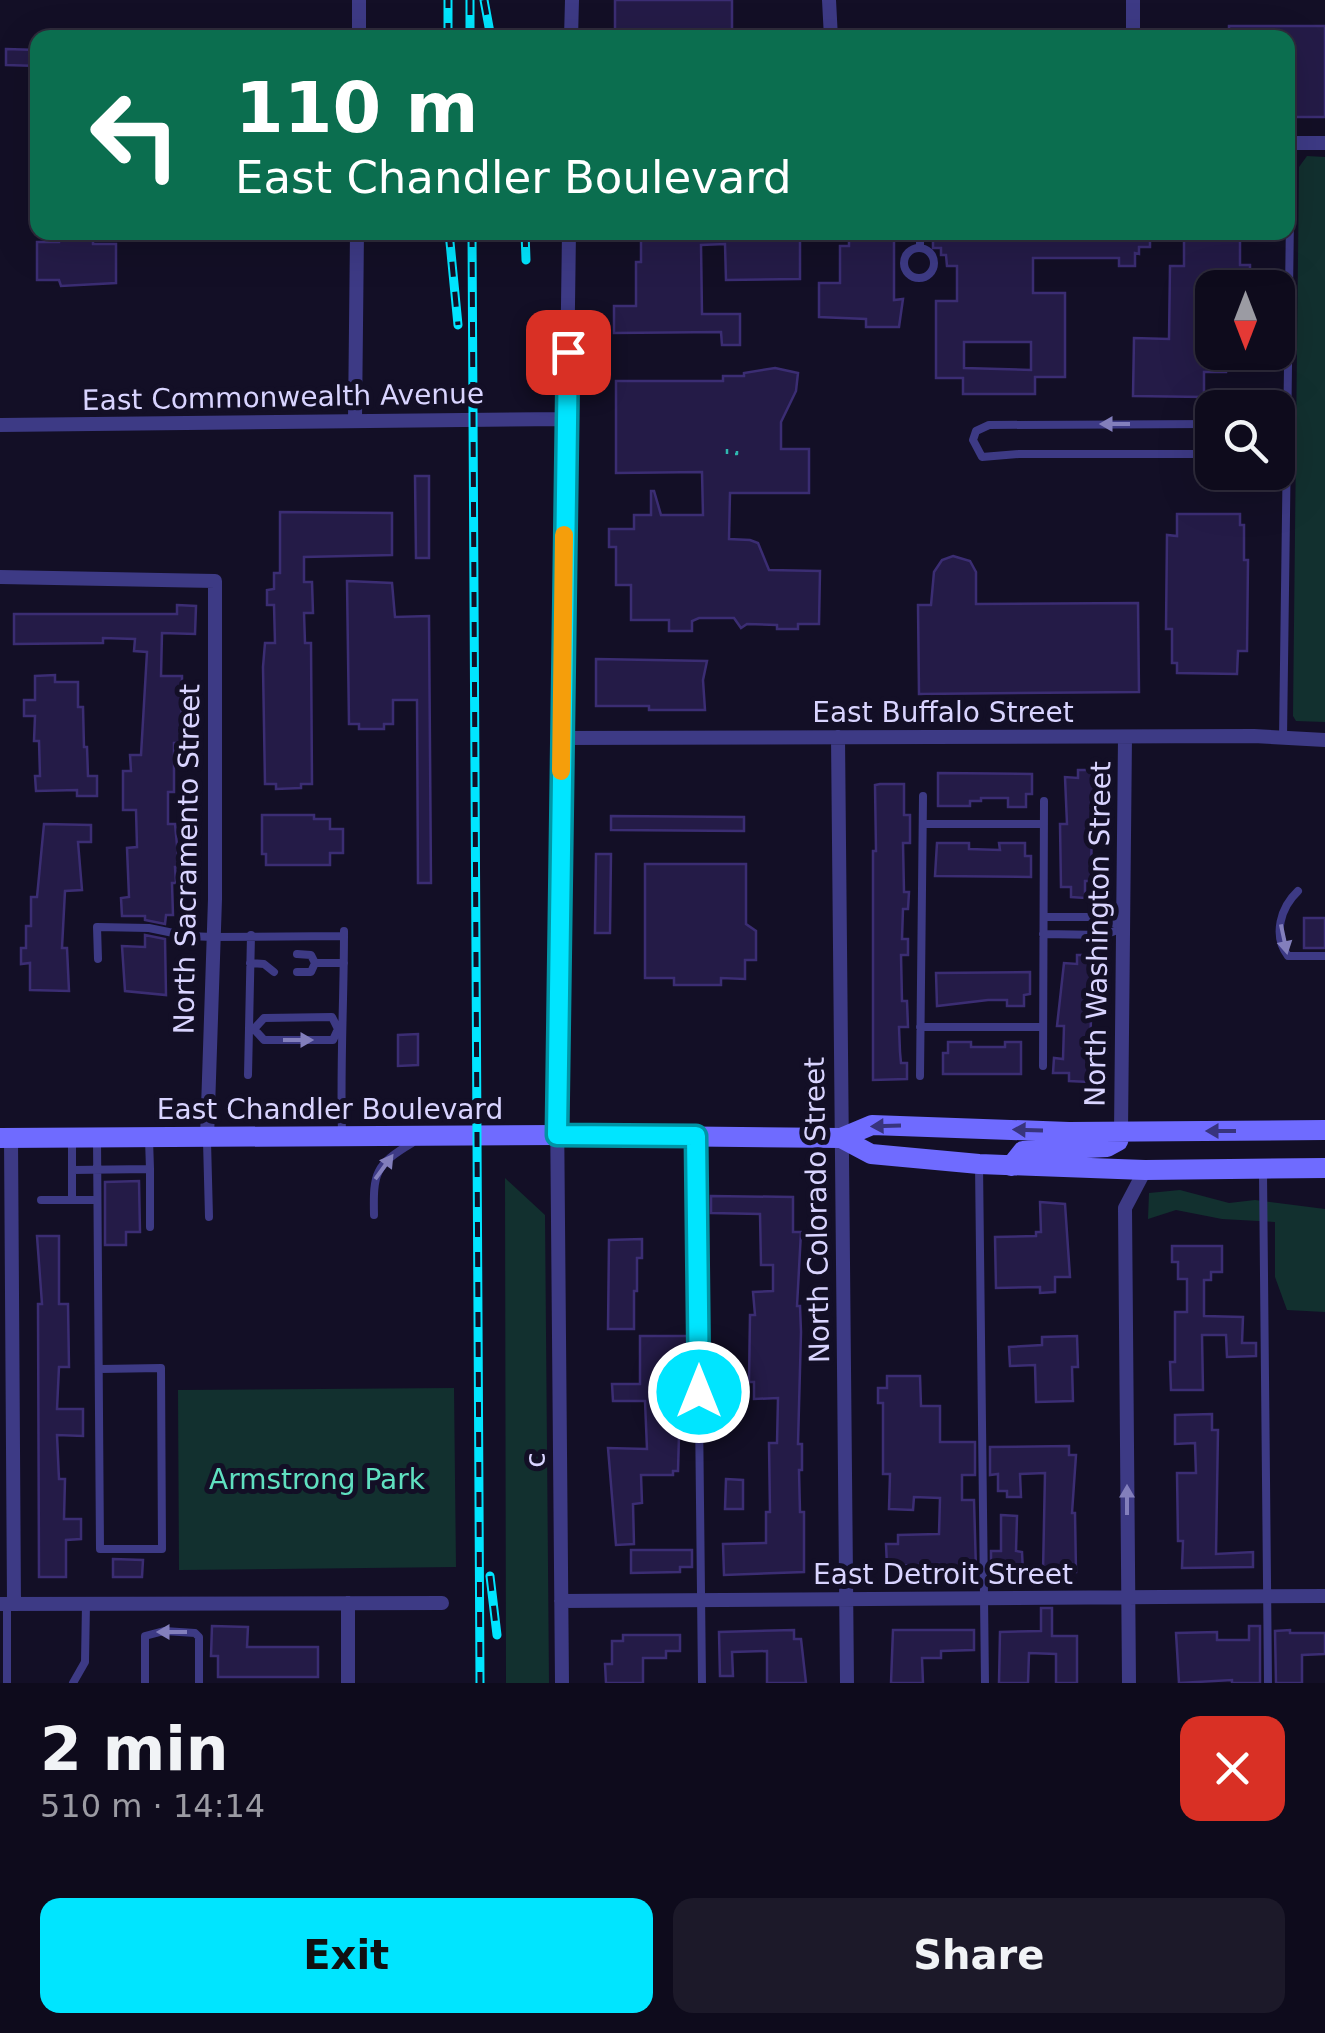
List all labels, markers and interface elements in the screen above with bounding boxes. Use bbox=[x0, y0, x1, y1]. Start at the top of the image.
text: 110 m bbox=[235, 67, 478, 149]
icon: left bbox=[70, 70, 200, 200]
text: East Chandler Boulevard bbox=[235, 151, 792, 204]
north arrow bbox=[1195, 270, 1295, 370]
map controls bbox=[1195, 270, 1295, 490]
pin bbox=[526, 310, 611, 395]
icon: arrive bbox=[541, 325, 596, 380]
street label: East Commonwealth Avenue bbox=[82, 377, 484, 417]
button: search bbox=[1195, 390, 1295, 490]
one-way arrow bbox=[1099, 416, 1131, 432]
street label: North Sacramento Street bbox=[167, 683, 207, 1035]
street label: East Buffalo Street bbox=[812, 696, 1074, 729]
street label: North Washington Street bbox=[1078, 761, 1118, 1107]
one-way arrow bbox=[1276, 923, 1292, 954]
one-way arrow bbox=[282, 1032, 314, 1048]
street label: North Colorado Street bbox=[798, 1057, 836, 1363]
street label: East Chandler Boulevard bbox=[157, 1093, 503, 1126]
one-way arrow bbox=[870, 1118, 902, 1134]
one-way arrow bbox=[1011, 1122, 1043, 1138]
one-way arrow bbox=[1204, 1123, 1236, 1139]
one-way arrow bbox=[373, 1154, 394, 1181]
position arrow bbox=[647, 1340, 751, 1444]
street label: c bbox=[519, 1452, 552, 1468]
park label: Armstrong Park bbox=[209, 1463, 426, 1496]
one-way arrow bbox=[1119, 1483, 1135, 1515]
street label: East Detroit Street bbox=[813, 1558, 1073, 1591]
one-way arrow bbox=[156, 1624, 188, 1640]
text: 2 min bbox=[40, 1714, 228, 1784]
button: close bbox=[1180, 1716, 1285, 1821]
text: 510 m · 14:14 bbox=[40, 1787, 265, 1825]
button: Exit bbox=[40, 1898, 653, 2013]
button: Share bbox=[673, 1898, 1285, 2013]

